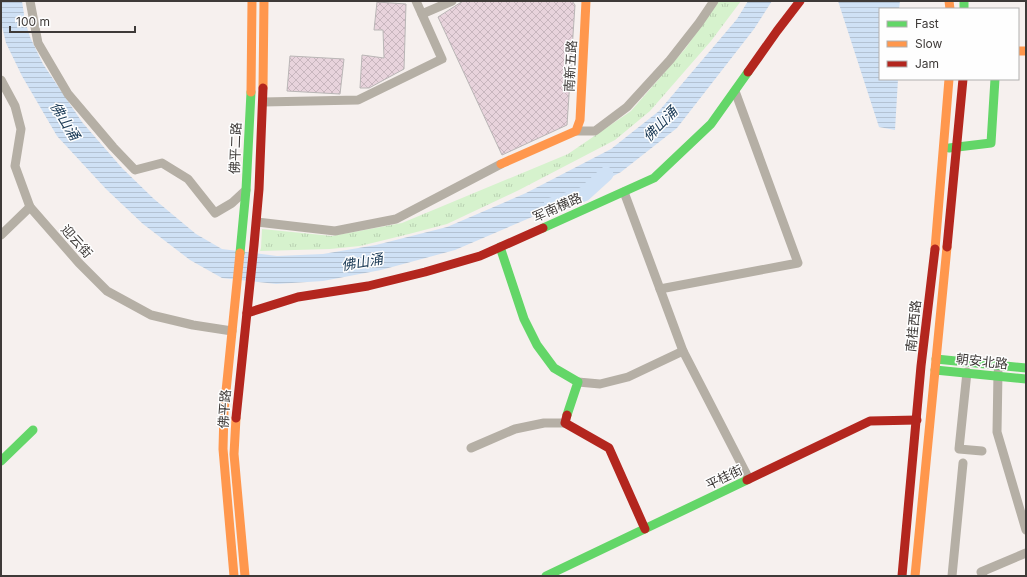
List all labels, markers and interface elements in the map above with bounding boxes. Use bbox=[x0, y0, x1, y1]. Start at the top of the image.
scale bar bbox=[10, 8, 135, 34]
legend bbox=[879, 8, 1019, 80]
text: 100 m bbox=[16, 14, 50, 29]
text: Fast bbox=[915, 16, 939, 31]
text: Slow bbox=[915, 36, 943, 51]
street label: 南新五路 bbox=[561, 40, 579, 92]
text: Jam bbox=[915, 56, 939, 71]
water label: 佛山涌 bbox=[47, 98, 85, 145]
water label: 佛山涌 bbox=[639, 101, 682, 145]
street label: 佛平二路 bbox=[226, 122, 244, 174]
street label: 军南横路 bbox=[530, 189, 584, 225]
street label: 迎云街 bbox=[58, 221, 96, 261]
water label: 佛山涌 bbox=[340, 249, 386, 274]
street label: 南桂西路 bbox=[902, 299, 924, 353]
street label: 朝安北路 bbox=[955, 350, 1009, 372]
street label: 佛平路 bbox=[215, 389, 233, 429]
street label: 平桂街 bbox=[703, 461, 745, 493]

